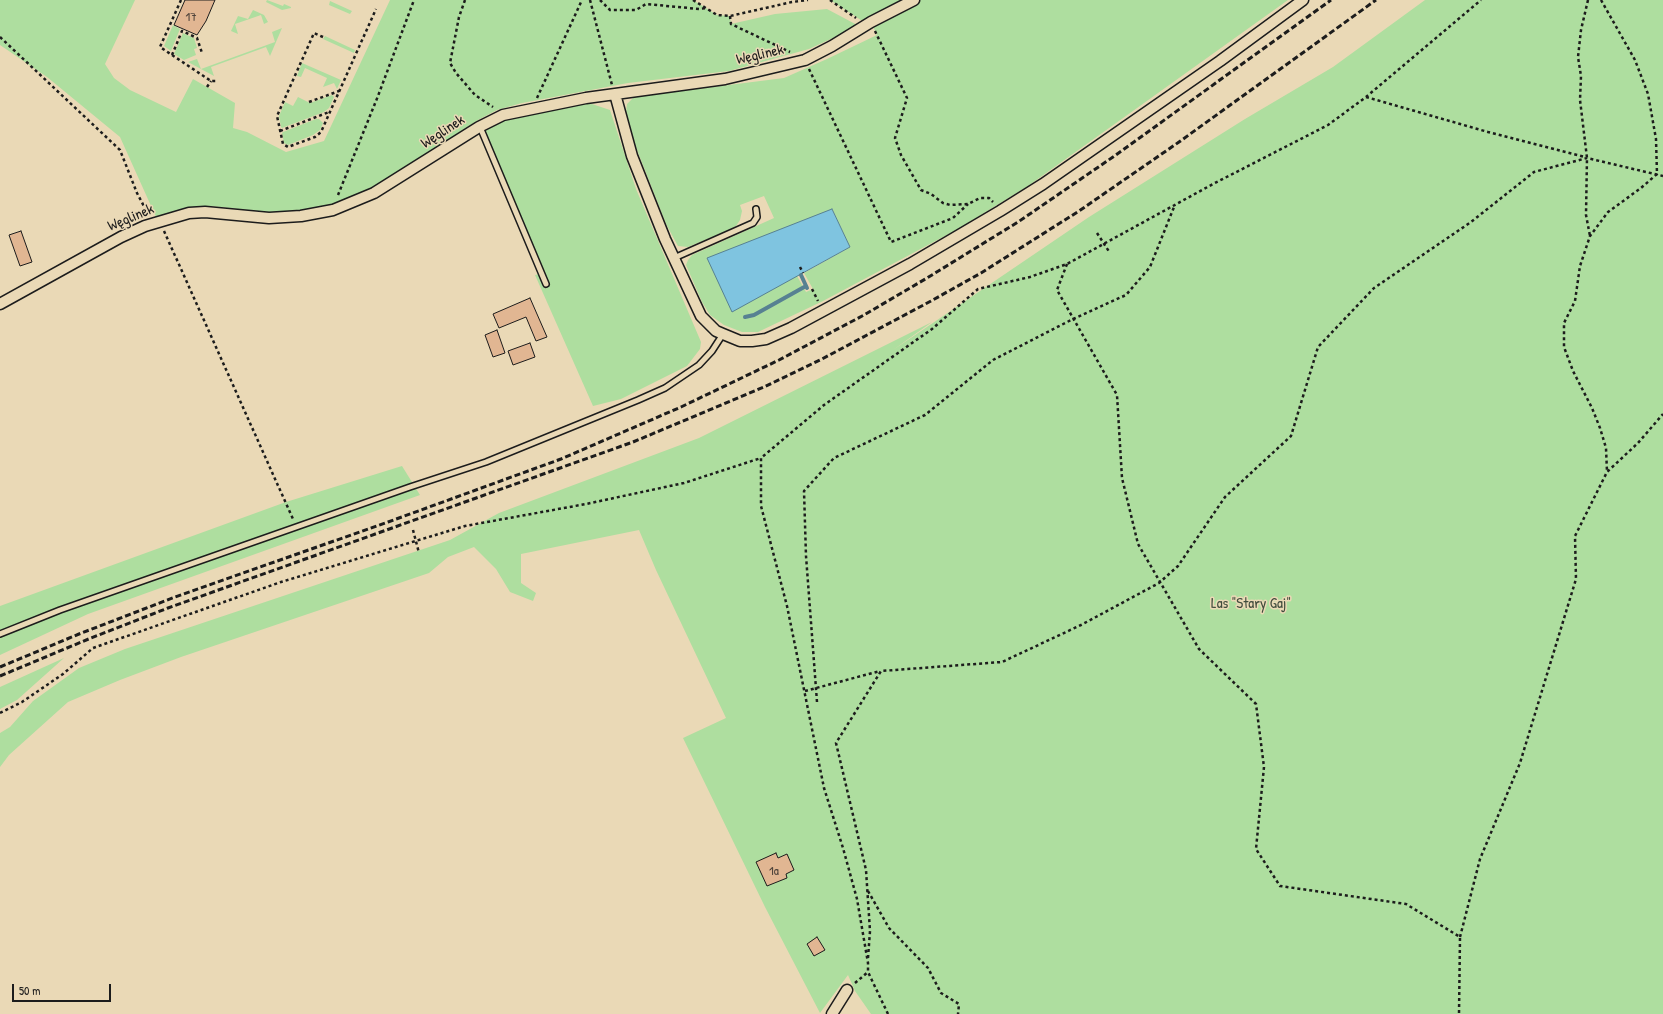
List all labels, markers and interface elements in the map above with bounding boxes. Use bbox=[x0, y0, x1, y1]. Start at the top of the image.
house number: 17 bbox=[185, 10, 197, 26]
street label: Węglinek bbox=[734, 41, 786, 69]
street label: Węglinek bbox=[418, 111, 468, 153]
street label: Węglinek bbox=[105, 200, 157, 236]
park label: Las "Stary Gaj" bbox=[1211, 595, 1291, 613]
house number: 1a bbox=[769, 864, 779, 880]
scale bar bbox=[14, 976, 113, 1002]
text: 50 m bbox=[19, 982, 40, 999]

